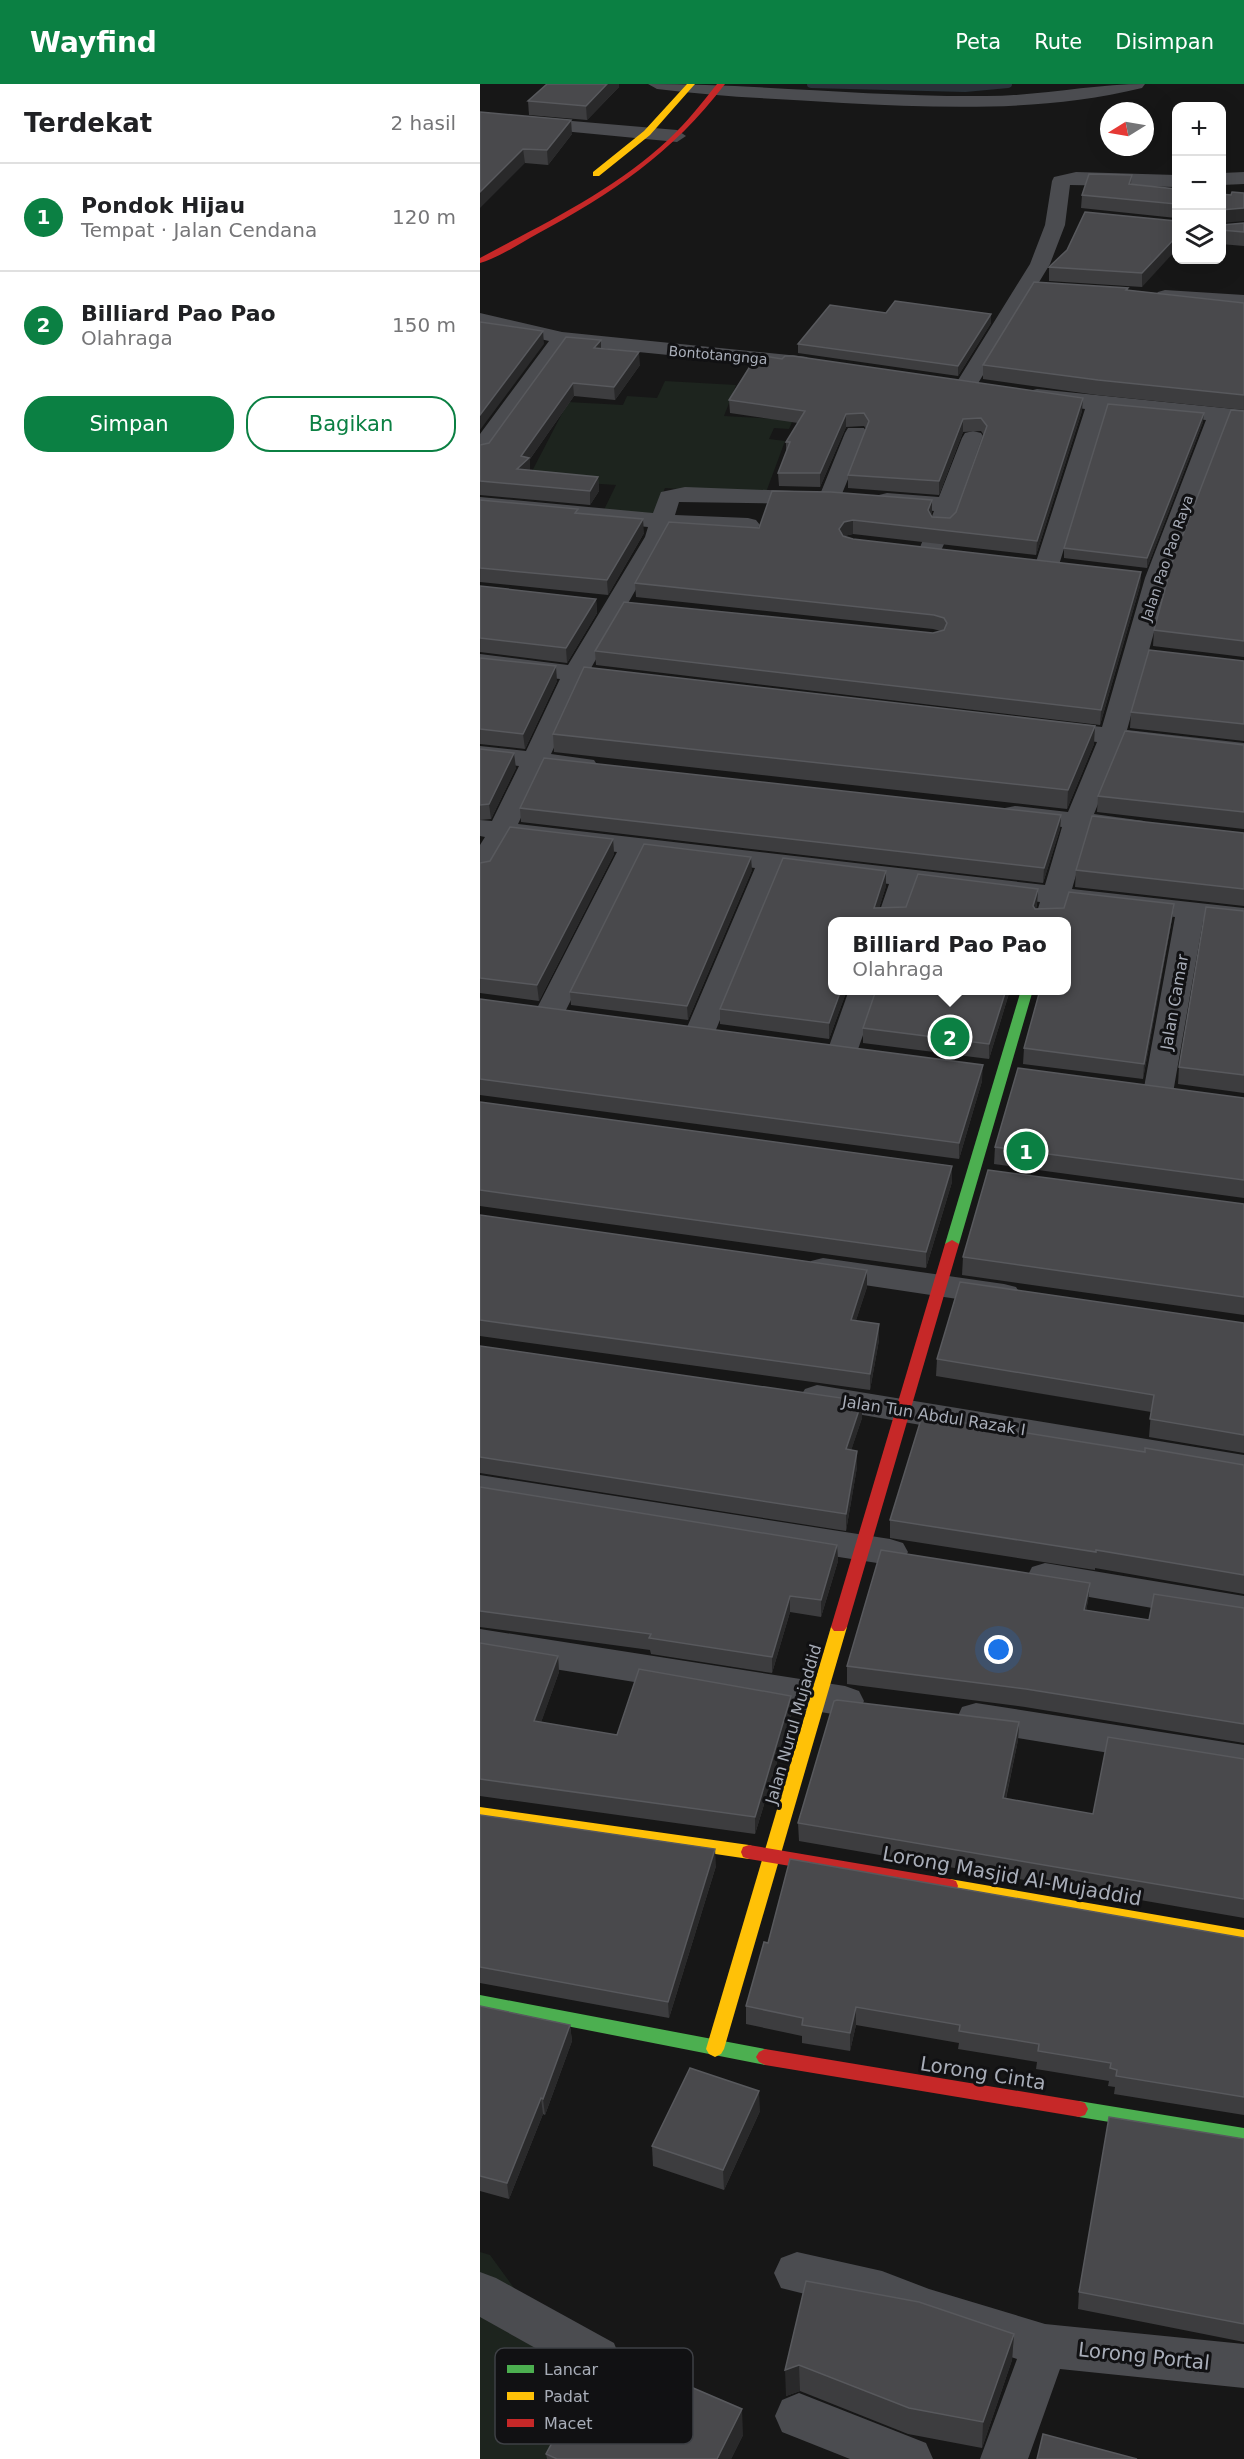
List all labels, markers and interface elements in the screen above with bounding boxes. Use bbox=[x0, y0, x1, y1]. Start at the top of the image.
text: Wayfind bbox=[30, 26, 157, 59]
text: Peta bbox=[955, 30, 1001, 54]
text: Rute bbox=[1034, 30, 1082, 54]
text: Disimpan bbox=[1115, 30, 1214, 54]
north arrow bbox=[1100, 102, 1154, 156]
map controls bbox=[1172, 102, 1226, 264]
button: + bbox=[1172, 102, 1226, 156]
text: Terdekat bbox=[24, 108, 152, 138]
text: 2 hasil bbox=[390, 111, 456, 135]
button: − bbox=[1172, 156, 1226, 210]
text: Pondok Hijau bbox=[81, 193, 245, 218]
text: 1 bbox=[37, 205, 50, 229]
text: 120 m bbox=[392, 205, 456, 229]
button: layers bbox=[1172, 210, 1226, 264]
text: Tempat · Jalan Cendana bbox=[81, 218, 317, 242]
text: Billiard Pao Pao bbox=[81, 301, 276, 326]
text: 2 bbox=[37, 313, 50, 337]
text: 150 m bbox=[392, 313, 456, 337]
text: Olahraga bbox=[81, 326, 173, 350]
street label: Bontotangnga bbox=[668, 343, 768, 367]
button: Simpan bbox=[24, 396, 234, 452]
button: Bagikan bbox=[246, 396, 456, 452]
street label: Jalan Pao Pao Raya bbox=[1138, 493, 1196, 624]
popup bbox=[828, 917, 1071, 995]
text: Billiard Pao Pao bbox=[852, 932, 1047, 957]
street label: Jalan Camar bbox=[1157, 952, 1192, 1052]
text: Olahraga bbox=[852, 957, 944, 981]
pin: 2 bbox=[930, 1014, 970, 1060]
pin: 1 bbox=[1006, 1128, 1046, 1174]
street label: Jalan Tun Abdul Razak I bbox=[840, 1391, 1027, 1439]
your location bbox=[984, 1635, 1013, 1664]
street label: Jalan Nurul Mujaddid bbox=[761, 1642, 825, 1807]
street label: Lorong Masjid Al-Mujaddid bbox=[881, 1841, 1143, 1911]
street label: Lorong Cinta bbox=[918, 2051, 1048, 2095]
street label: Lorong Portal bbox=[1077, 2337, 1211, 2375]
legend bbox=[495, 2348, 693, 2444]
text: Lancar bbox=[544, 2360, 598, 2379]
text: Padat bbox=[544, 2387, 589, 2406]
text: Macet bbox=[544, 2414, 593, 2433]

